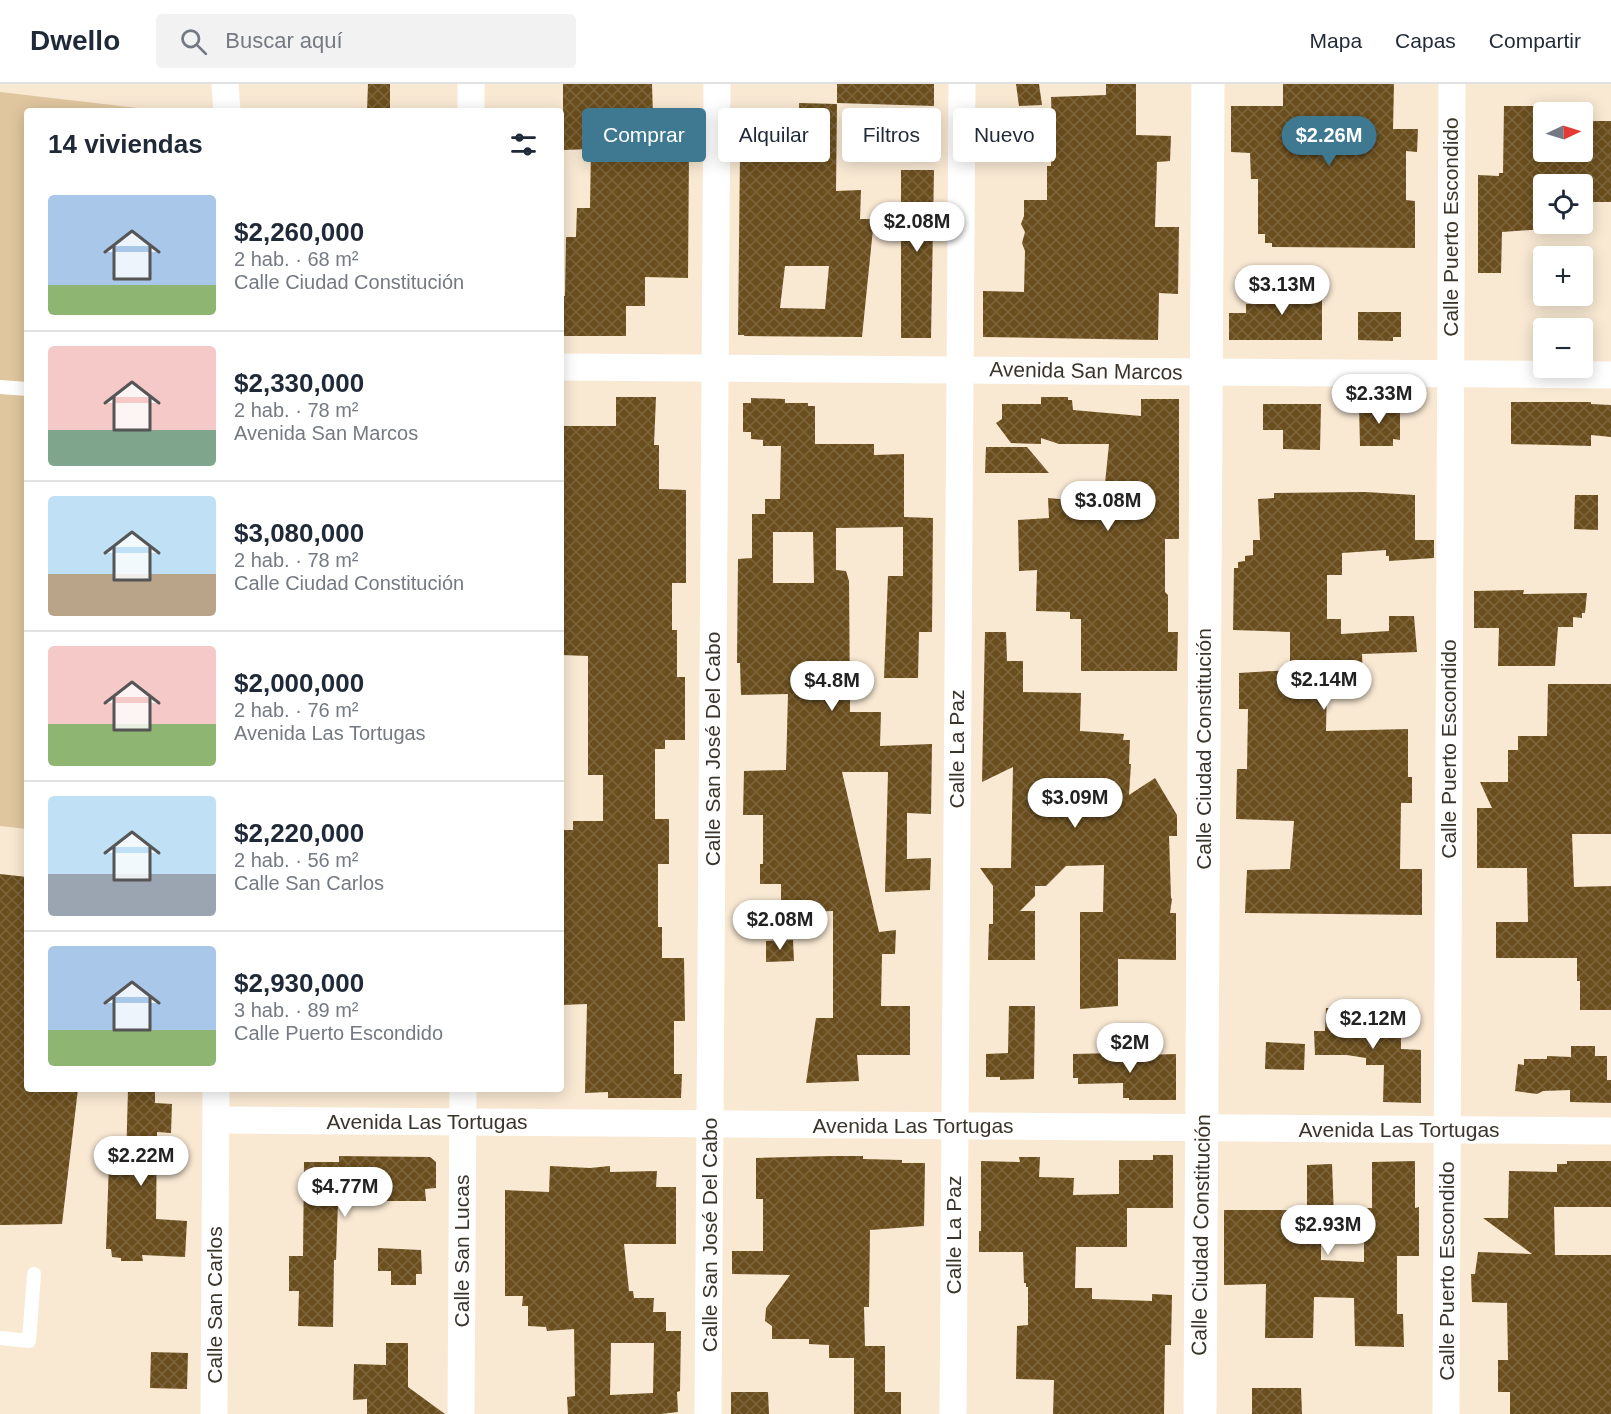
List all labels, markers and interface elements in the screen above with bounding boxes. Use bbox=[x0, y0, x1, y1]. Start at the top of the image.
search box bbox=[156, 14, 576, 68]
text: Dwello bbox=[30, 25, 120, 56]
icon: search bbox=[177, 25, 210, 58]
text: Buscar aquí bbox=[225, 28, 343, 53]
text: Mapa bbox=[1310, 29, 1362, 52]
text: Capas bbox=[1395, 29, 1456, 52]
text: Compartir bbox=[1489, 29, 1581, 52]
north arrow bbox=[1533, 102, 1593, 162]
map controls bbox=[1533, 102, 1593, 378]
chip: Comprar bbox=[582, 108, 706, 162]
chip: Alquilar bbox=[718, 108, 830, 162]
chip: Filtros bbox=[842, 108, 941, 162]
chip: Nuevo bbox=[953, 108, 1056, 162]
pin: $2.26M bbox=[1280, 116, 1378, 167]
street label: Calle Puerto Escondido bbox=[1439, 117, 1462, 337]
text: $2.26M bbox=[1296, 124, 1362, 146]
icon: filters bbox=[507, 128, 540, 161]
text: 14 viviendas bbox=[48, 129, 203, 159]
button: locate bbox=[1533, 174, 1593, 234]
pin: $2.08M bbox=[868, 202, 966, 253]
text: $2.08M bbox=[884, 210, 950, 232]
text: $2,260,000 bbox=[234, 217, 364, 247]
icon: home bbox=[96, 219, 168, 291]
button: + bbox=[1533, 246, 1593, 306]
text: 2 hab. · 68 m² bbox=[234, 248, 359, 270]
pin: $3.13M bbox=[1233, 265, 1331, 316]
text: Calle Ciudad Constitución bbox=[234, 271, 464, 293]
text: $3.13M bbox=[1249, 273, 1315, 295]
button: − bbox=[1533, 318, 1593, 378]
street label: Avenida San Marcos bbox=[989, 357, 1183, 384]
text: $2,330,000 bbox=[234, 368, 364, 398]
icon: home bbox=[96, 370, 168, 442]
pin: $2.33M bbox=[1330, 374, 1428, 425]
text: $2.33M bbox=[1346, 382, 1412, 404]
text: 2 hab. · 78 m² bbox=[234, 399, 359, 421]
text: Avenida San Marcos bbox=[234, 422, 418, 444]
pin: $3.08M bbox=[1059, 481, 1157, 532]
text: $3.08M bbox=[1075, 489, 1141, 511]
text: $3,080,000 bbox=[234, 518, 364, 548]
icon: home bbox=[96, 520, 168, 592]
text: 2 hab. · 78 m² bbox=[234, 549, 359, 571]
text: Calle Ciudad Constitución bbox=[234, 572, 464, 594]
street label: Calle Ciudad Constitución bbox=[1192, 628, 1215, 870]
street label: Calle San José Del Cabo bbox=[701, 632, 724, 866]
street label: Calle Puerto Escondido bbox=[1437, 639, 1460, 859]
pin: $2.14M bbox=[1275, 660, 1373, 711]
pin: $4.8M bbox=[790, 661, 874, 712]
text: $2,000,000 bbox=[234, 668, 364, 698]
text: $2.14M bbox=[1291, 668, 1357, 690]
text: $4.8M bbox=[804, 669, 860, 691]
icon: home bbox=[96, 670, 168, 742]
street label: Calle La Paz bbox=[945, 689, 968, 809]
text: 2 hab. · 76 m² bbox=[234, 699, 359, 721]
text: Avenida Las Tortugas bbox=[234, 722, 426, 744]
pin: $3.09M bbox=[1026, 778, 1124, 829]
text: $3.09M bbox=[1042, 786, 1108, 808]
text: $2,220,000 bbox=[234, 818, 364, 848]
icon: home bbox=[96, 820, 168, 892]
text: 2 hab. · 56 m² bbox=[234, 849, 359, 871]
text: Calle San Carlos bbox=[234, 872, 384, 894]
pin: $2.08M bbox=[731, 900, 829, 951]
text: $2.08M bbox=[747, 908, 813, 930]
text: $2,930,000 bbox=[234, 968, 364, 998]
icon: home bbox=[96, 970, 168, 1042]
text: 3 hab. · 89 m² bbox=[234, 999, 359, 1021]
pin: $2.12M bbox=[1324, 999, 1422, 1050]
text: $2.12M bbox=[1340, 1007, 1406, 1029]
text: Calle Puerto Escondido bbox=[234, 1022, 443, 1044]
pin: $2M bbox=[1101, 1023, 1159, 1074]
text: $2M bbox=[1111, 1031, 1149, 1053]
street label: Avenida Las Tortugas bbox=[326, 1110, 528, 1133]
street label: Avenida Las Tortugas bbox=[812, 1114, 1014, 1137]
street label: Calle Ciudad Constitución bbox=[1187, 1114, 1214, 1356]
street label: Calle San José Del Cabo bbox=[698, 1118, 721, 1352]
street label: Avenida Las Tortugas bbox=[1298, 1118, 1500, 1141]
pin: $2.22M bbox=[92, 1136, 190, 1187]
text: $2.22M bbox=[108, 1144, 174, 1166]
street label: Calle Puerto Escondido bbox=[1435, 1161, 1458, 1381]
pin: $4.77M bbox=[296, 1167, 394, 1218]
text: $4.77M bbox=[312, 1175, 378, 1197]
street label: Calle San Lucas bbox=[450, 1175, 473, 1327]
street label: Calle La Paz bbox=[942, 1175, 965, 1295]
pin: $2.93M bbox=[1279, 1205, 1377, 1256]
text: $2.93M bbox=[1295, 1213, 1361, 1235]
street label: Calle San Carlos bbox=[203, 1226, 226, 1384]

